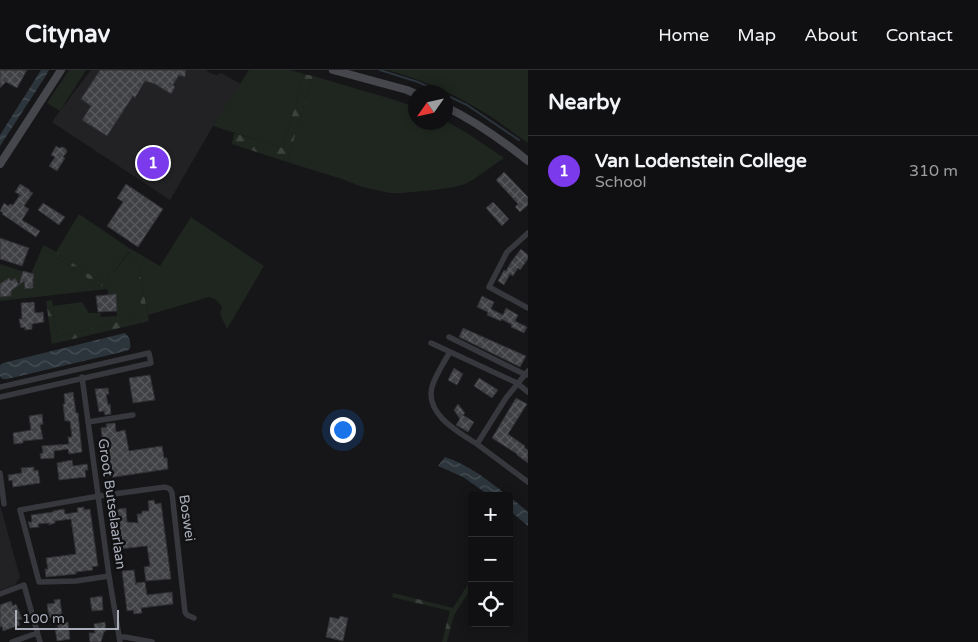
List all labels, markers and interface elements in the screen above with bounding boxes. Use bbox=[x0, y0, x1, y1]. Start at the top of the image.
text: Citynav bbox=[25, 20, 110, 49]
text: Home bbox=[658, 24, 709, 46]
text: Map bbox=[737, 24, 776, 46]
text: About bbox=[804, 24, 858, 46]
text: Contact bbox=[886, 24, 953, 46]
north arrow bbox=[408, 85, 453, 130]
text: Nearby bbox=[548, 90, 621, 115]
pin: 1 bbox=[137, 144, 169, 182]
text: Van Lodenstein College bbox=[595, 150, 807, 172]
text: 1 bbox=[559, 161, 569, 181]
text: 310 m bbox=[909, 161, 958, 181]
text: School bbox=[595, 172, 647, 192]
your location bbox=[330, 417, 356, 443]
street label: Groot Butselaarlaan bbox=[94, 437, 130, 571]
map controls bbox=[468, 492, 513, 627]
button: + bbox=[468, 492, 513, 537]
street label: Boswei bbox=[175, 493, 199, 543]
button: − bbox=[468, 537, 513, 582]
button: locate bbox=[468, 582, 513, 627]
scale bar bbox=[15, 607, 119, 630]
text: 100 m bbox=[22, 610, 65, 627]

